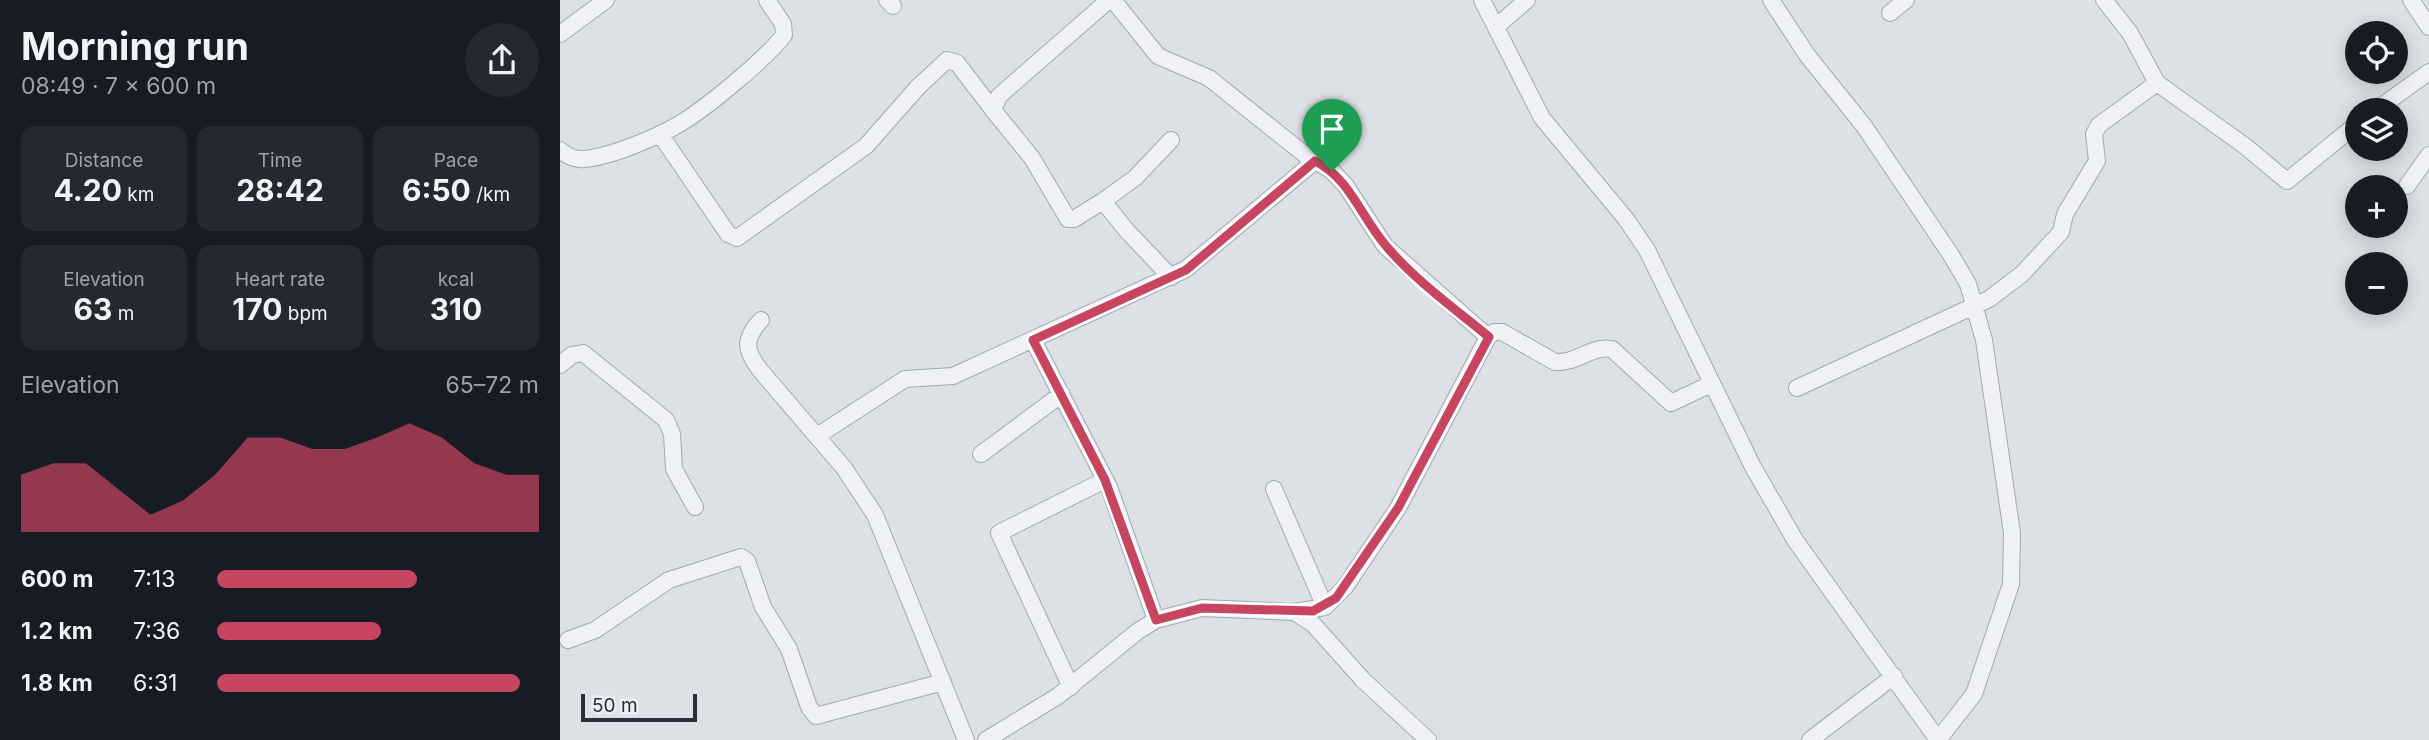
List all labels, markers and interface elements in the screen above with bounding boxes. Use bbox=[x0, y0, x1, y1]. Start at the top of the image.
map controls bbox=[2345, 21, 2408, 315]
button: locate bbox=[2345, 21, 2408, 84]
text: Morning run bbox=[21, 23, 249, 69]
button: share bbox=[465, 23, 539, 97]
text: 08:49 · 7 × 600 m bbox=[21, 72, 216, 100]
button: layers bbox=[2345, 98, 2408, 161]
pin bbox=[1302, 99, 1362, 171]
icon: arrive bbox=[1313, 110, 1351, 148]
text: Distance bbox=[65, 149, 143, 172]
text: Time bbox=[258, 149, 302, 172]
text: Pace bbox=[434, 149, 478, 172]
text: 4.20 bbox=[54, 172, 122, 208]
text: 28:42 bbox=[236, 172, 324, 208]
text: 6:50 bbox=[402, 172, 471, 208]
button: + bbox=[2345, 175, 2408, 238]
text: km bbox=[122, 183, 154, 206]
text: /km bbox=[471, 183, 510, 206]
button: − bbox=[2345, 252, 2408, 315]
text: Elevation bbox=[63, 268, 145, 291]
text: Heart rate bbox=[235, 268, 325, 291]
text: kcal bbox=[438, 268, 474, 291]
text: 63 bbox=[74, 291, 112, 327]
text: 170 bbox=[232, 291, 282, 327]
text: 310 bbox=[430, 291, 482, 327]
text: m bbox=[112, 302, 134, 325]
text: bpm bbox=[282, 302, 328, 325]
text: Elevation bbox=[21, 371, 120, 399]
text: 65–72 m bbox=[446, 371, 539, 399]
text: 600 m bbox=[21, 565, 93, 593]
text: 7:13 bbox=[133, 565, 175, 593]
text: 1.2 km bbox=[21, 617, 93, 645]
text: 7:36 bbox=[133, 617, 180, 645]
text: 1.8 km bbox=[21, 669, 93, 697]
text: 6:31 bbox=[133, 669, 177, 697]
scale bar bbox=[581, 691, 696, 723]
text: 50 m bbox=[592, 694, 638, 717]

